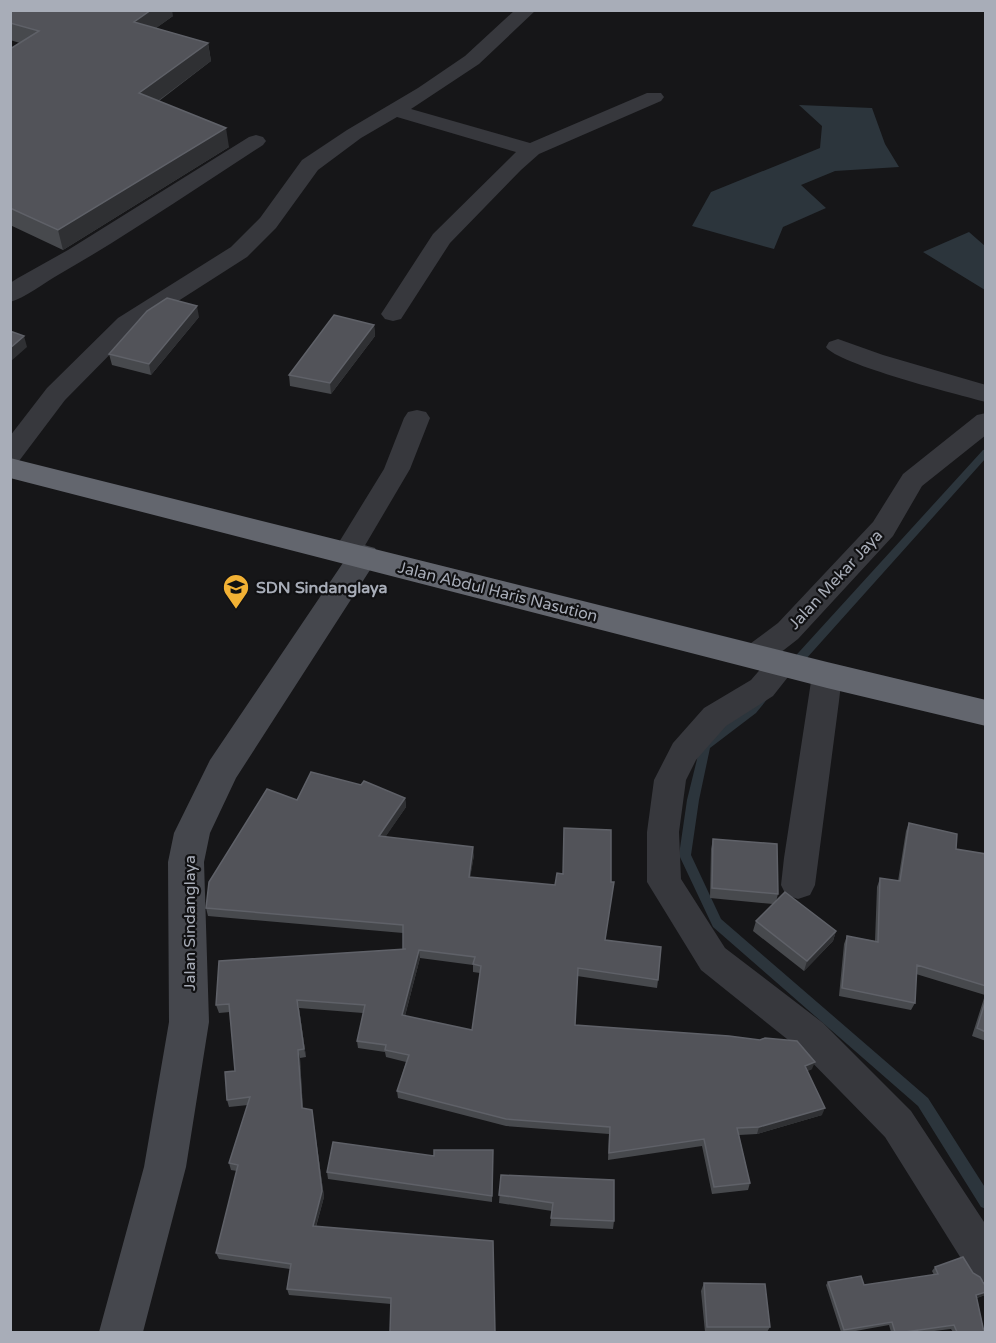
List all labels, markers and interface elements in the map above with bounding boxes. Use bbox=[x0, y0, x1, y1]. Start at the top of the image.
street label: Jalan Mekar Jaya bbox=[784, 526, 887, 634]
street label: Jalan Abdul Haris Nasution bbox=[396, 557, 600, 626]
school or university icon: SDN Sindanglaya bbox=[221, 572, 251, 610]
place label: SDN Sindanglaya bbox=[256, 578, 388, 598]
street label: Jalan Sindanglaya bbox=[180, 855, 200, 991]

